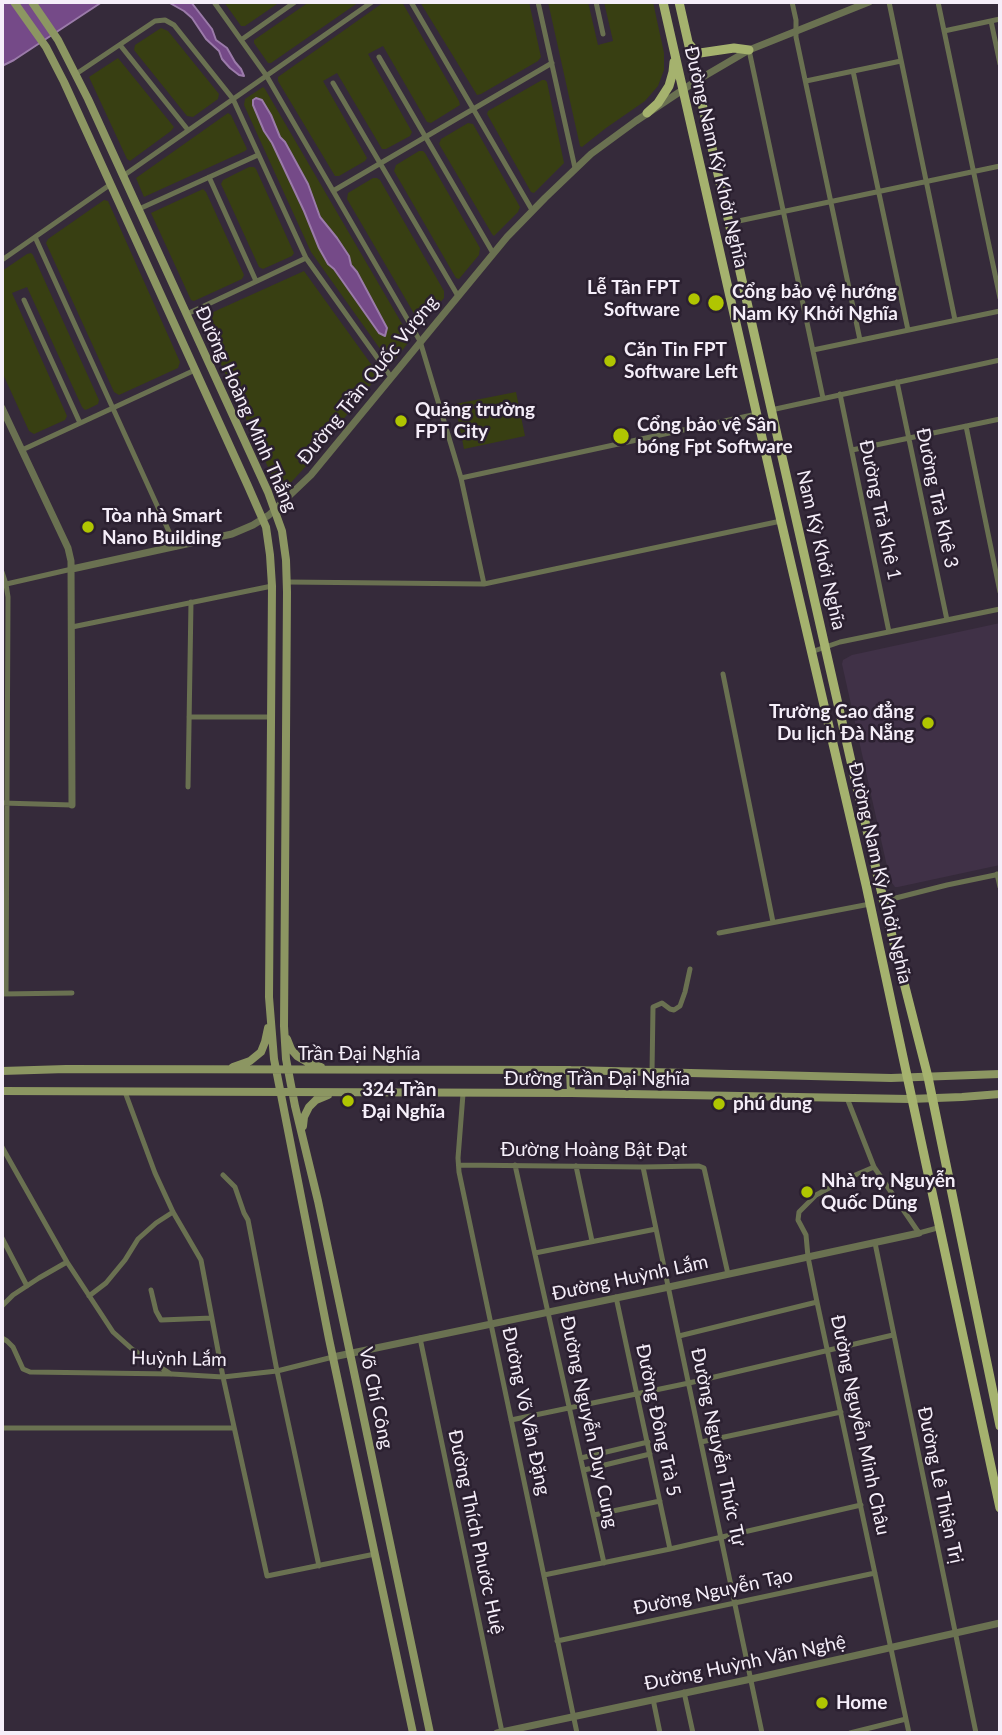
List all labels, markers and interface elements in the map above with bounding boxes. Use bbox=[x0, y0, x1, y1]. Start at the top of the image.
street label: Đường Nam Kỳ Khởi Nghĩa bbox=[679, 44, 753, 270]
place label: Lễ Tân FPT Software bbox=[587, 277, 680, 321]
place label: Cổng bảo vệ hướng Nam Kỳ Khởi Nghĩa bbox=[732, 281, 898, 325]
street label: Đường Trần Quốc Vượng bbox=[293, 291, 443, 469]
marker: Lễ Tân FPT Software bbox=[686, 291, 702, 307]
marker: Cổng bảo vệ hướng Nam Kỳ Khởi Nghĩa bbox=[706, 293, 726, 313]
street label: Đường Hoàng Minh Thắng bbox=[190, 303, 302, 515]
place label: Căn Tin FPT Software Left bbox=[624, 339, 738, 383]
marker: Căn Tin FPT Software Left bbox=[602, 353, 618, 369]
place label: Quảng trường FPT City bbox=[415, 399, 535, 443]
marker: Quảng trường FPT City bbox=[393, 413, 409, 429]
place label: Cổng bảo vệ Sân bóng Fpt Software bbox=[637, 414, 793, 458]
marker: Cổng bảo vệ Sân bóng Fpt Software bbox=[611, 426, 631, 446]
street label: Đường Trà Khê 3 bbox=[911, 426, 963, 570]
street label: Đường Trà Khê 1 bbox=[854, 438, 906, 582]
street label: Nam Kỳ Khởi Nghĩa bbox=[792, 468, 850, 632]
place label: Tòa nhà Smart Nano Building bbox=[102, 505, 222, 549]
marker: Tòa nhà Smart Nano Building bbox=[80, 519, 96, 535]
place label: Trường Cao đẳng Du lịch Đà Nẵng bbox=[769, 701, 914, 745]
marker: Trường Cao đẳng Du lịch Đà Nẵng bbox=[920, 715, 936, 731]
street label: Đường Nam Kỳ Khởi Nghĩa bbox=[843, 760, 917, 986]
street label: Trần Đại Nghĩa bbox=[298, 1043, 420, 1065]
street label: Đường Trần Đại Nghĩa bbox=[504, 1068, 690, 1090]
place label: 324 Trần Đại Nghĩa bbox=[362, 1079, 445, 1123]
marker: 324 Trần Đại Nghĩa bbox=[340, 1093, 356, 1109]
place label: phú dung bbox=[733, 1093, 812, 1115]
marker: phú dung bbox=[711, 1096, 727, 1112]
street label: Đường Hoàng Bật Đạt bbox=[501, 1139, 687, 1161]
place label: Nhà trọ Nguyễn Quốc Dũng bbox=[821, 1170, 956, 1214]
marker: Nhà trọ Nguyễn Quốc Dũng bbox=[799, 1184, 815, 1200]
street label: Đường Huỳnh Lắm bbox=[550, 1250, 710, 1306]
street label: Đường Nguyễn Minh Châu bbox=[826, 1313, 894, 1537]
street label: Đường Nguyễn Duy Cung bbox=[555, 1314, 623, 1530]
street label: Đường Võ Văn Đặng bbox=[497, 1325, 555, 1497]
street label: Đường Đông Trà 5 bbox=[631, 1342, 685, 1498]
street label: Võ Chí Công bbox=[354, 1345, 398, 1451]
street label: Đường Nguyễn Thức Tự bbox=[686, 1346, 750, 1548]
street label: Huỳnh Lắm bbox=[131, 1347, 227, 1371]
street label: Đường Lê Thiện Trị bbox=[912, 1405, 968, 1565]
street label: Đường Thích Phước Huệ bbox=[443, 1428, 509, 1636]
street label: Đường Nguyễn Tạo bbox=[631, 1564, 795, 1620]
street label: Đường Huỳnh Văn Nghệ bbox=[642, 1630, 848, 1696]
place label: Home bbox=[836, 1692, 887, 1714]
marker: Home bbox=[814, 1695, 830, 1711]

